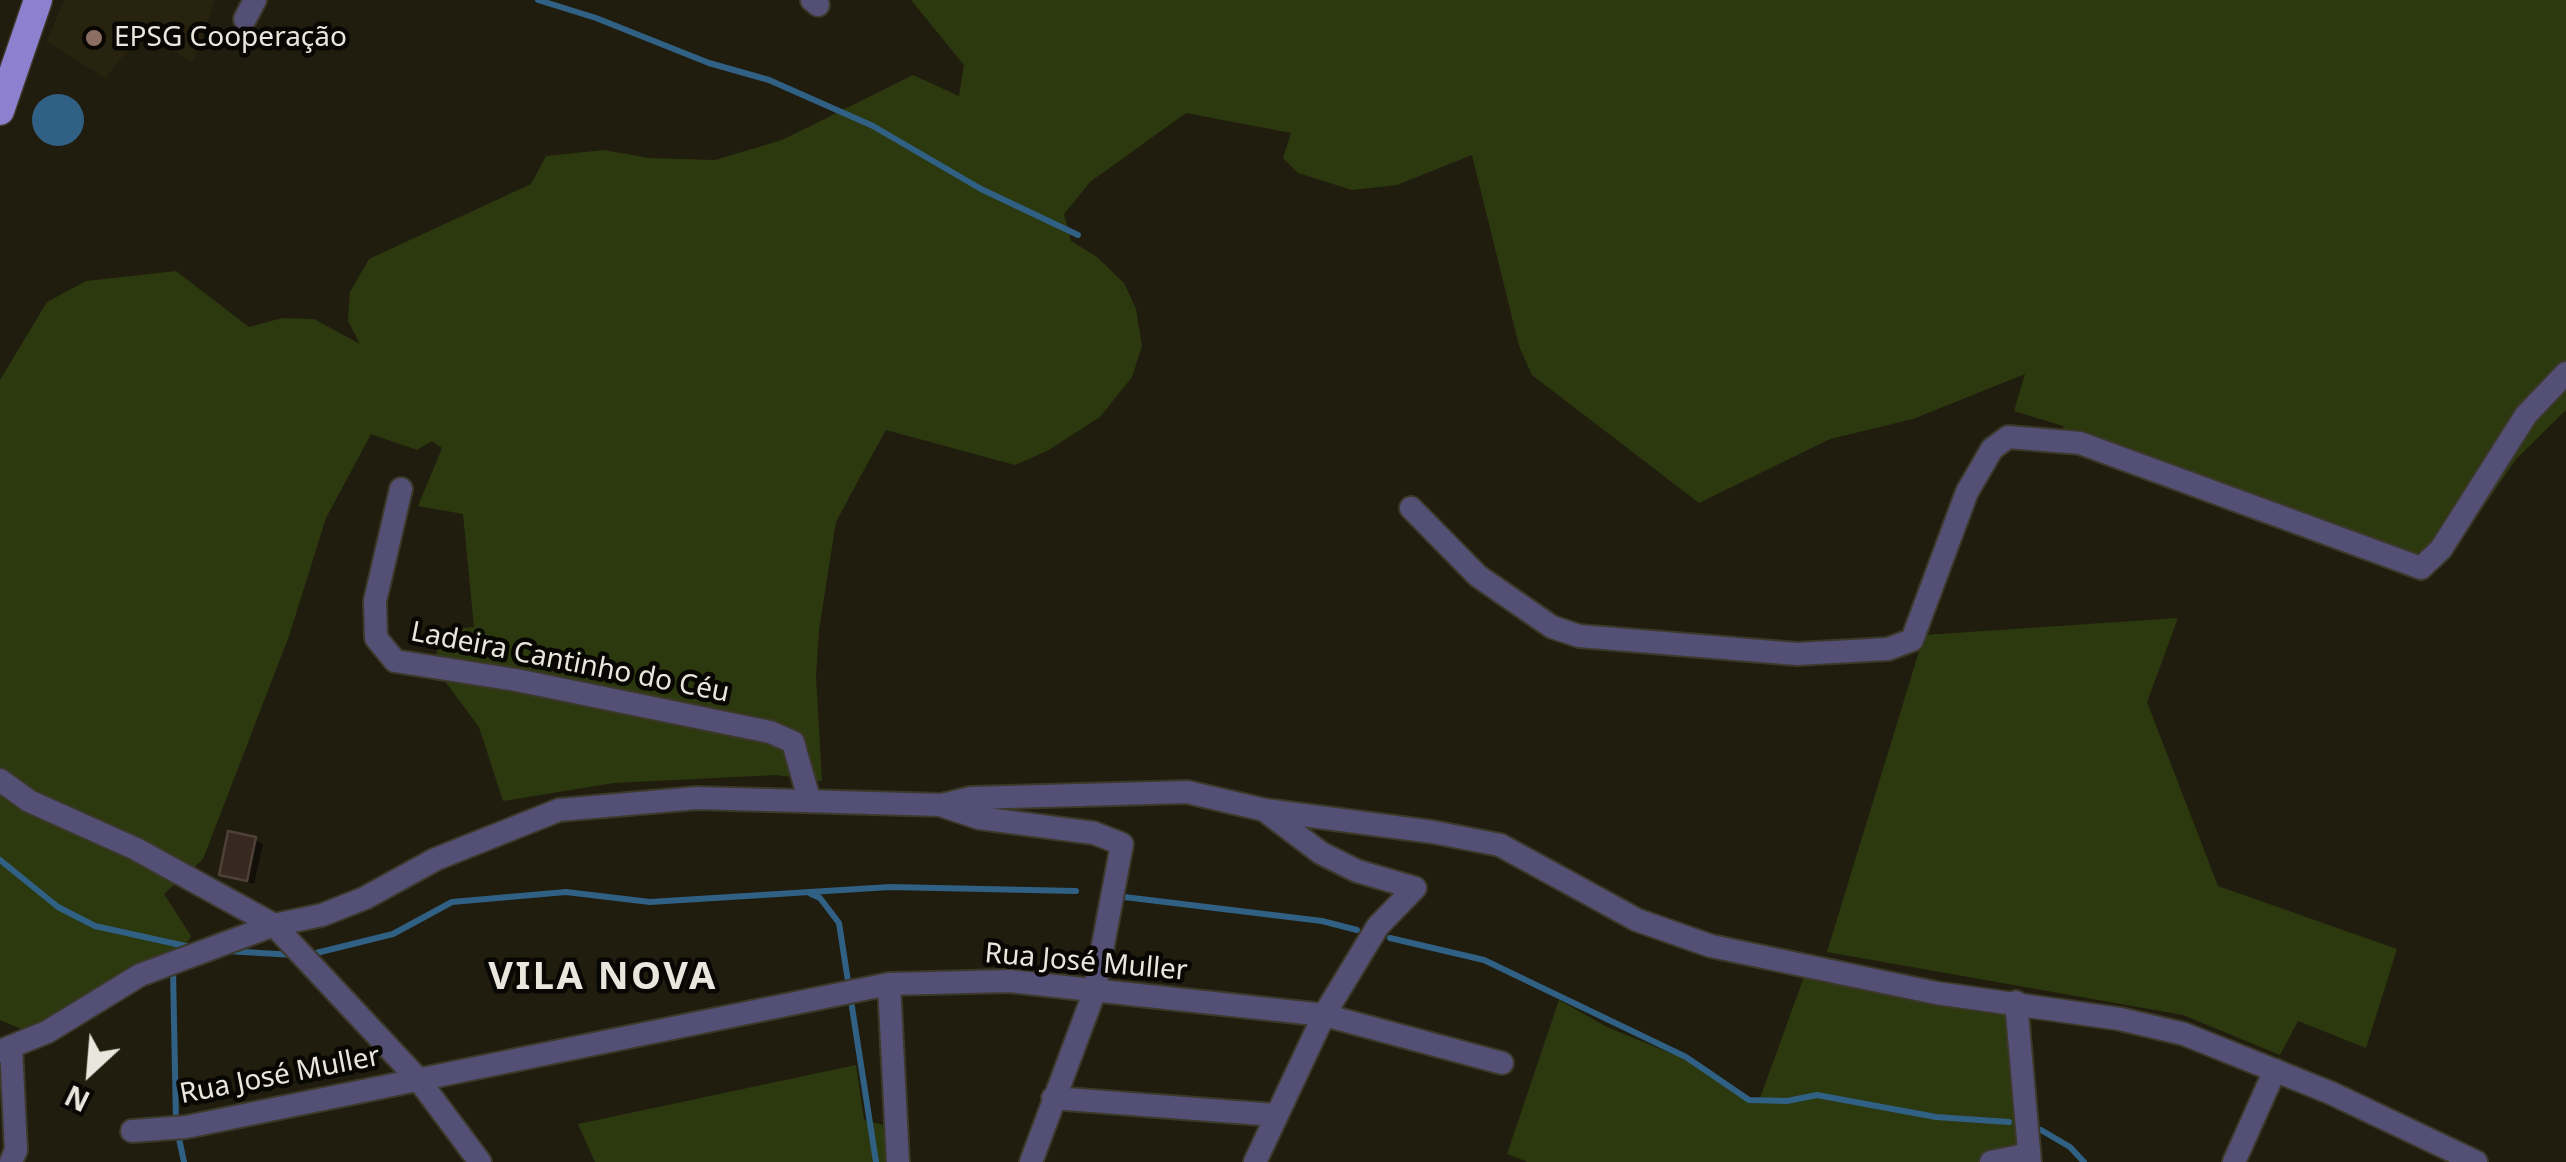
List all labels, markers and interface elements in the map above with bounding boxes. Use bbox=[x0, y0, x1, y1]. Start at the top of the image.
place label: EPSG Cooperação bbox=[114, 21, 347, 55]
marker: EPSG Cooperação bbox=[83, 27, 105, 49]
street label: Ladeira Cantinho do Céu bbox=[408, 616, 732, 710]
street label: Rua José Muller bbox=[983, 937, 1189, 989]
district label: VILA NOVA bbox=[488, 955, 718, 1001]
north arrow bbox=[40, 1022, 140, 1122]
street label: Rua José Muller bbox=[177, 1040, 383, 1112]
text: N bbox=[58, 1077, 95, 1121]

